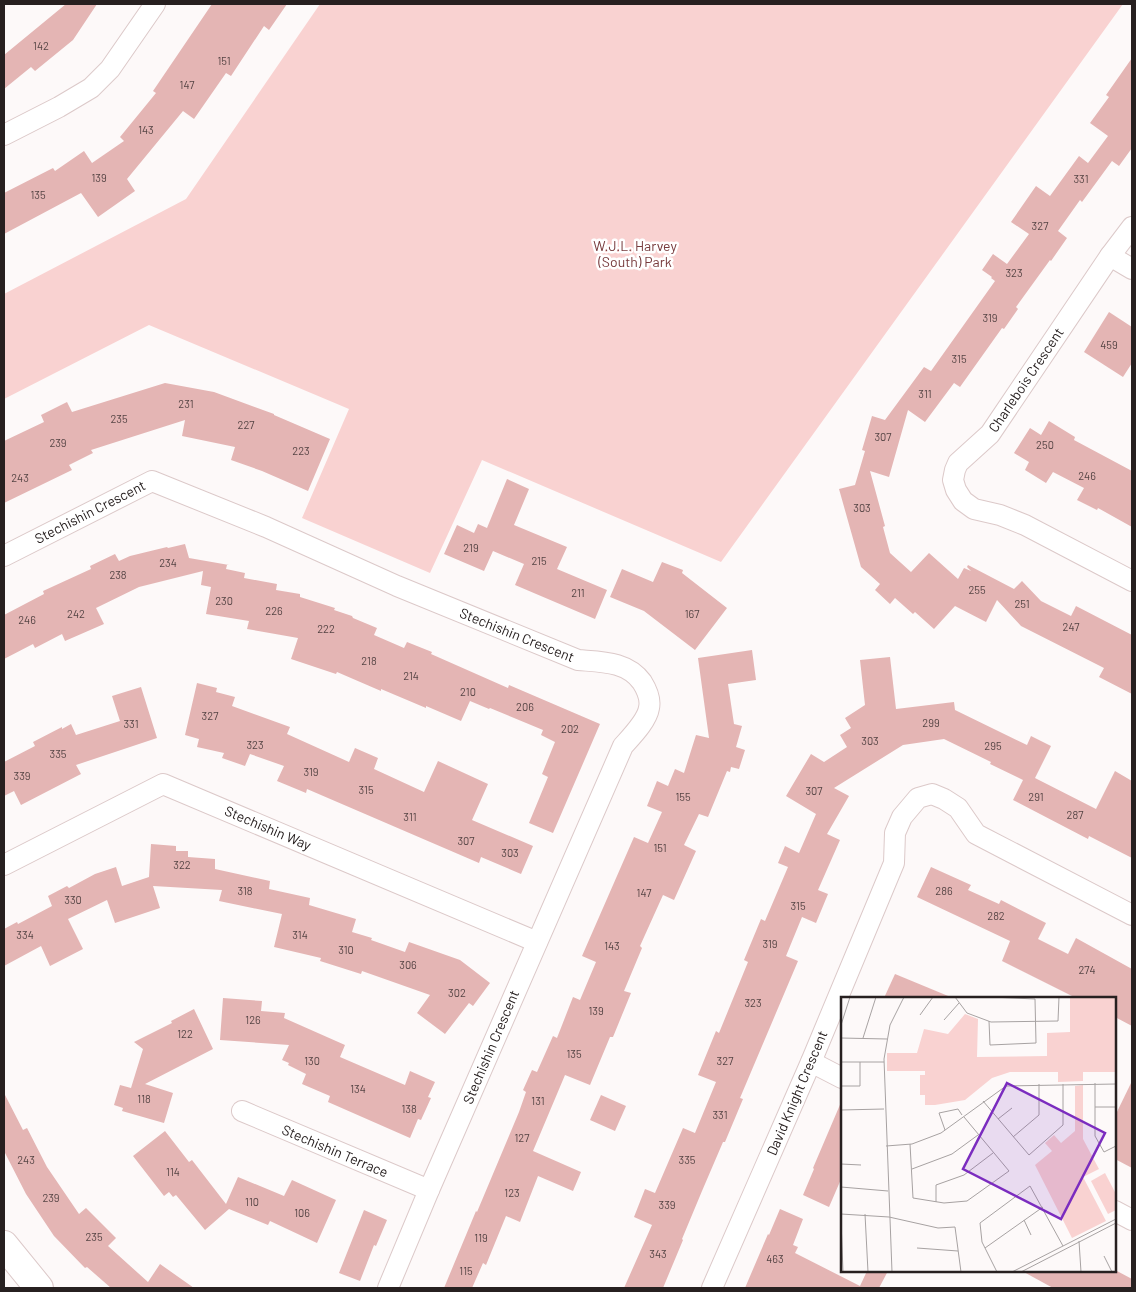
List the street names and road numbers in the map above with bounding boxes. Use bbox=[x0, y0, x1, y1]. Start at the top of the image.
street label: Charlebois Crescent bbox=[984, 324, 1067, 435]
street label: Stechishin Crescent bbox=[32, 476, 148, 547]
street label: Stechishin Crescent bbox=[457, 604, 577, 665]
street label: Stechishin Way bbox=[222, 802, 314, 854]
street label: Stechishin Crescent bbox=[459, 987, 522, 1106]
street label: David Knight Crescent bbox=[763, 1028, 831, 1158]
street label: Stechishin Terrace bbox=[280, 1121, 391, 1181]

